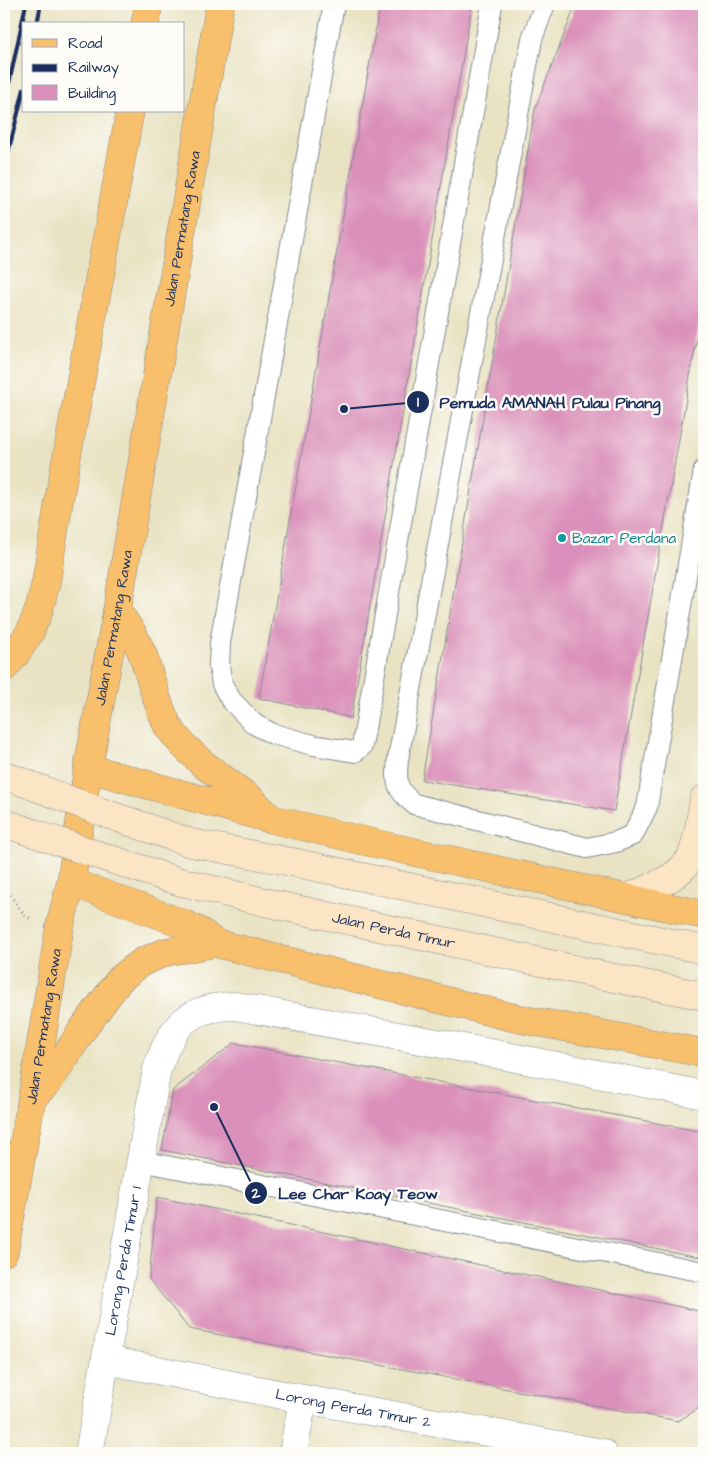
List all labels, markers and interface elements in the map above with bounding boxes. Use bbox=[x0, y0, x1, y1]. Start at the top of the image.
legend bbox=[22, 22, 185, 112]
text: Road bbox=[68, 33, 103, 54]
text: Railway bbox=[68, 57, 119, 79]
text: Building bbox=[68, 83, 116, 105]
street label: Jalan Permatang Rawa bbox=[159, 149, 206, 308]
callout: Pemuda AMANAH Pulau Pinang bbox=[405, 387, 671, 418]
text: 1 bbox=[417, 392, 419, 413]
text: Pemuda AMANAH Pulau Pinang bbox=[440, 392, 661, 416]
place label: Bazar Perdana bbox=[572, 528, 676, 549]
marker: Bazar Perdana bbox=[556, 532, 568, 544]
street label: Jalan Permatang Rawa bbox=[90, 548, 138, 707]
street label: Jalan Perda Timur bbox=[330, 907, 457, 954]
street label: Jalan Permatang Rawa bbox=[21, 947, 67, 1106]
callout: Lee Char Koay Teow bbox=[243, 1178, 448, 1209]
text: 2 bbox=[251, 1183, 261, 1204]
text: Lee Char Koay Teow bbox=[278, 1183, 438, 1206]
street label: Lorong Perda Timur 1 bbox=[100, 1185, 147, 1337]
street label: Lorong Perda Timur 2 bbox=[274, 1384, 433, 1433]

